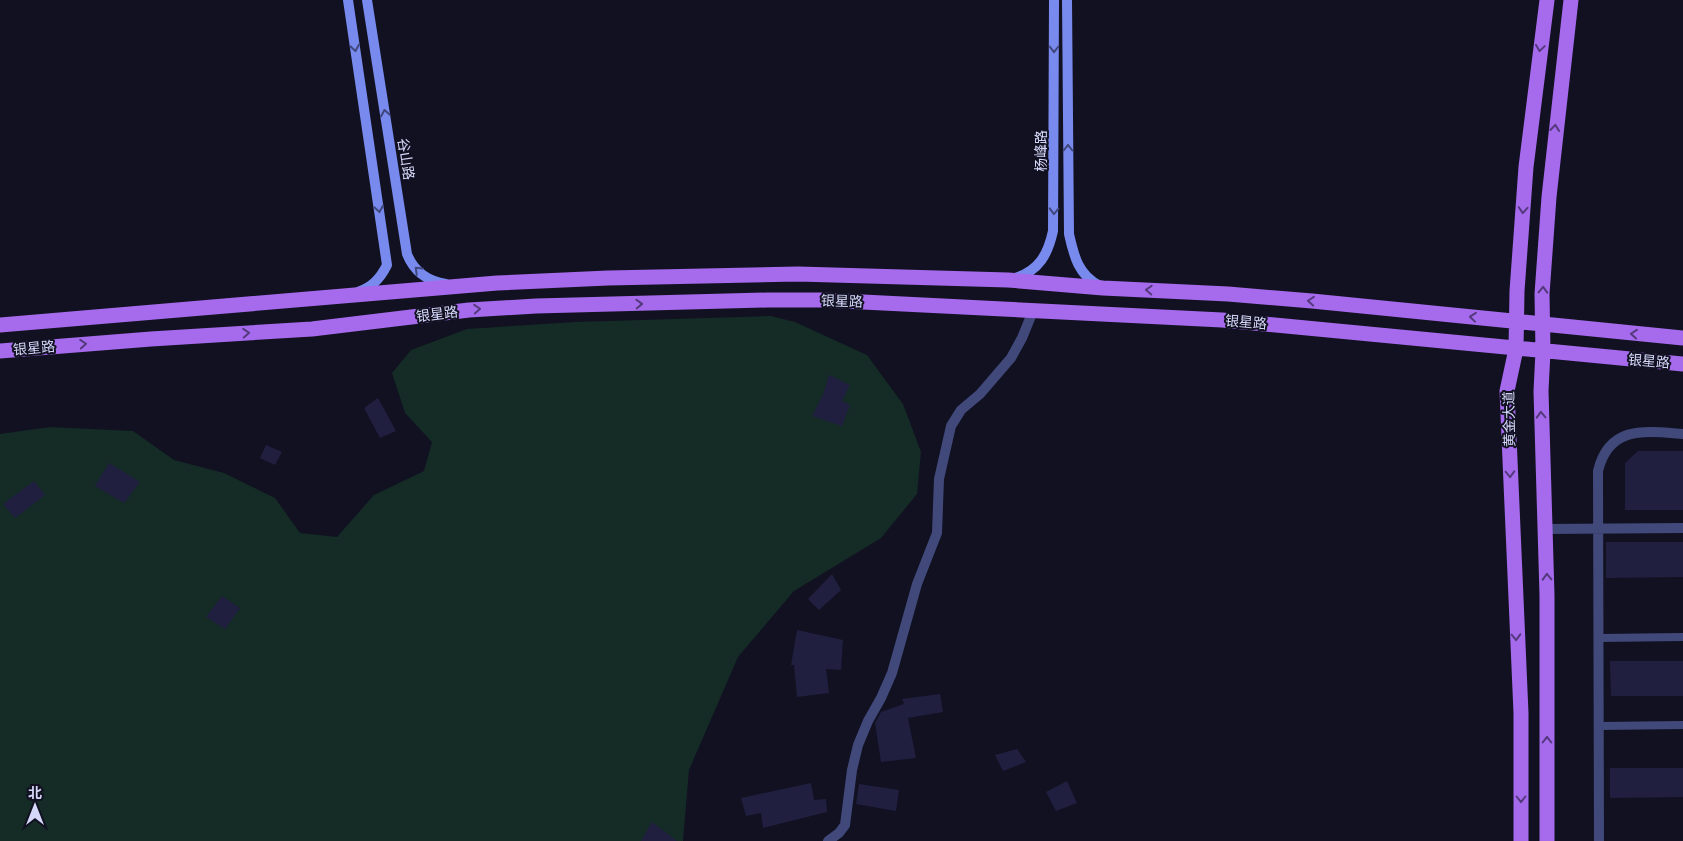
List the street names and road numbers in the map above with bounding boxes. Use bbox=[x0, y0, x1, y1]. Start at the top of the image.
street label: 杨峰路 bbox=[1032, 130, 1050, 172]
street label: 谷山路 bbox=[394, 137, 418, 181]
street label: 银星路 bbox=[821, 291, 863, 311]
street label: 银星路 bbox=[415, 303, 459, 325]
street label: 银星路 bbox=[1224, 311, 1268, 333]
street label: 银星路 bbox=[12, 337, 56, 359]
street label: 银星路 bbox=[1627, 350, 1671, 372]
street label: 黄金大道 bbox=[1500, 391, 1518, 447]

